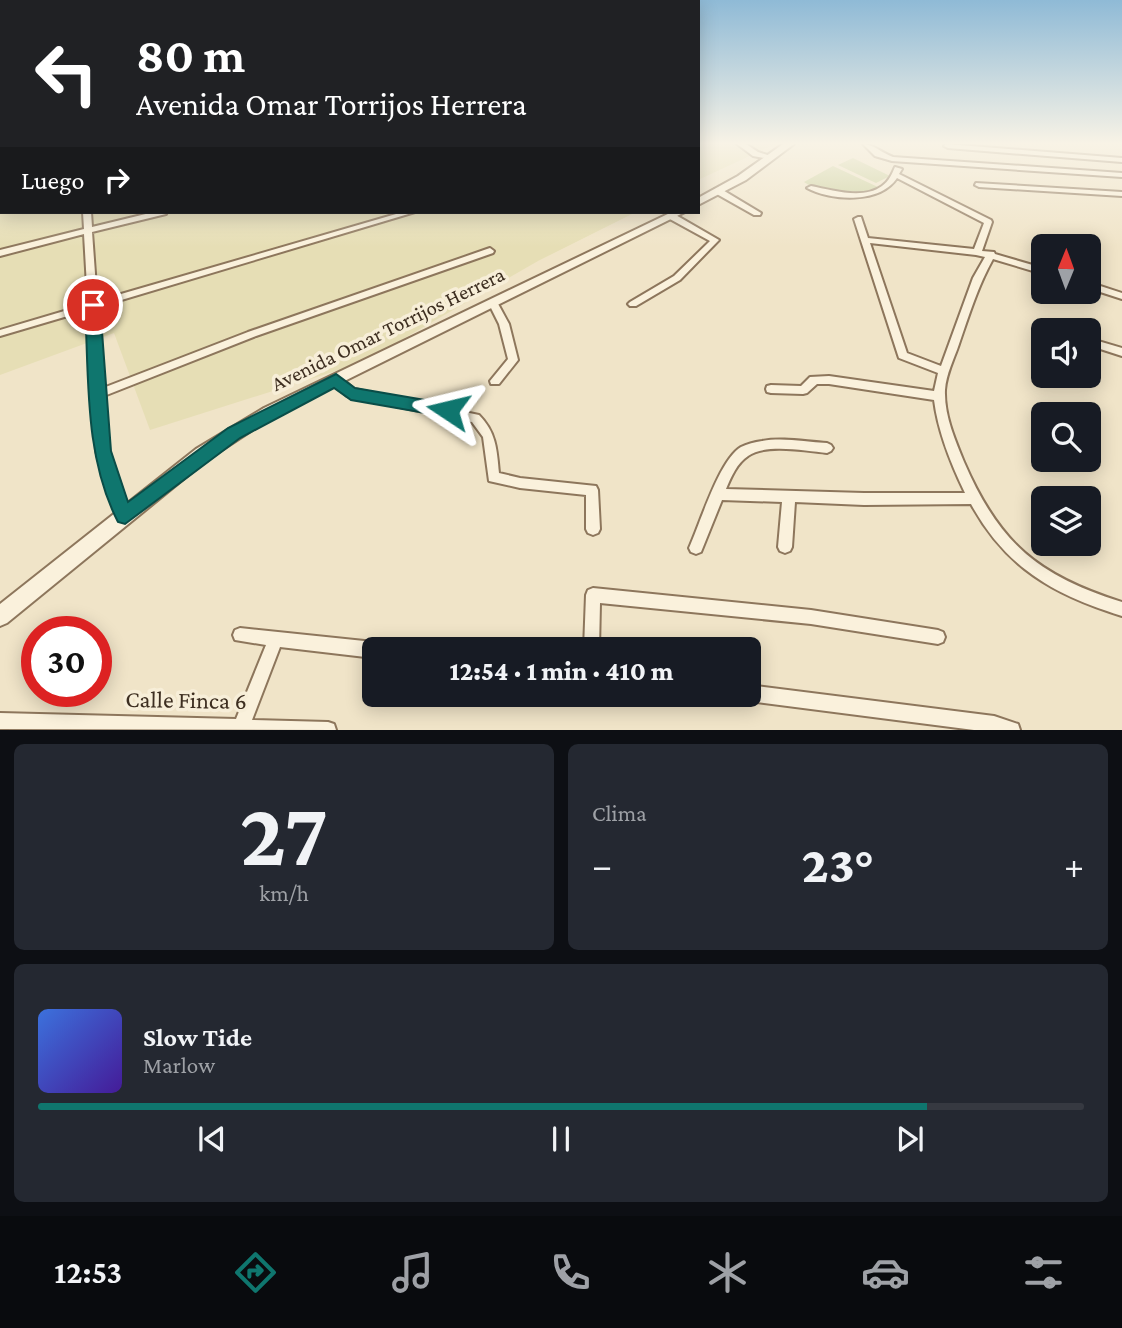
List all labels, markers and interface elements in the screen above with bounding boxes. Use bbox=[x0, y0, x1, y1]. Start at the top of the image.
icon: left bbox=[21, 28, 112, 119]
text: 80 m bbox=[136, 28, 245, 83]
text: Avenida Omar Torrijos Herrera bbox=[136, 86, 527, 122]
icon: right bbox=[98, 161, 136, 199]
text: Luego bbox=[21, 166, 84, 195]
north arrow bbox=[1031, 234, 1101, 304]
map controls bbox=[1031, 234, 1101, 556]
street label: Avenida Omar Torrijos Herrera bbox=[267, 262, 509, 396]
pin bbox=[63, 275, 123, 335]
icon: arrive bbox=[74, 286, 112, 324]
button: sound bbox=[1031, 318, 1101, 388]
position arrow bbox=[411, 373, 485, 447]
button: search bbox=[1031, 402, 1101, 472]
button: layers bbox=[1031, 486, 1101, 556]
speed limit sign: 30 bbox=[21, 616, 112, 707]
text: 12:54 · 1 min · 410 m bbox=[450, 657, 673, 686]
street label: Calle Finca 6 bbox=[125, 685, 247, 714]
text: 27 bbox=[240, 783, 328, 885]
text: Clima bbox=[592, 800, 647, 826]
text: 23° bbox=[802, 835, 874, 893]
text: − bbox=[592, 844, 612, 886]
text: + bbox=[1064, 844, 1084, 886]
text: km/h bbox=[259, 880, 309, 906]
text: Slow Tide bbox=[143, 1023, 252, 1052]
text: Marlow bbox=[143, 1052, 215, 1078]
icon: previous bbox=[193, 1120, 231, 1158]
icon: pause bbox=[542, 1120, 580, 1158]
icon: next bbox=[891, 1120, 929, 1158]
icon: directions bbox=[231, 1248, 280, 1297]
icon: music bbox=[388, 1248, 437, 1297]
icon: phone bbox=[546, 1248, 595, 1297]
icon: climate bbox=[703, 1248, 752, 1297]
icon: car bbox=[861, 1248, 910, 1297]
icon: filters bbox=[1019, 1248, 1068, 1297]
text: 12:53 bbox=[54, 1254, 122, 1290]

